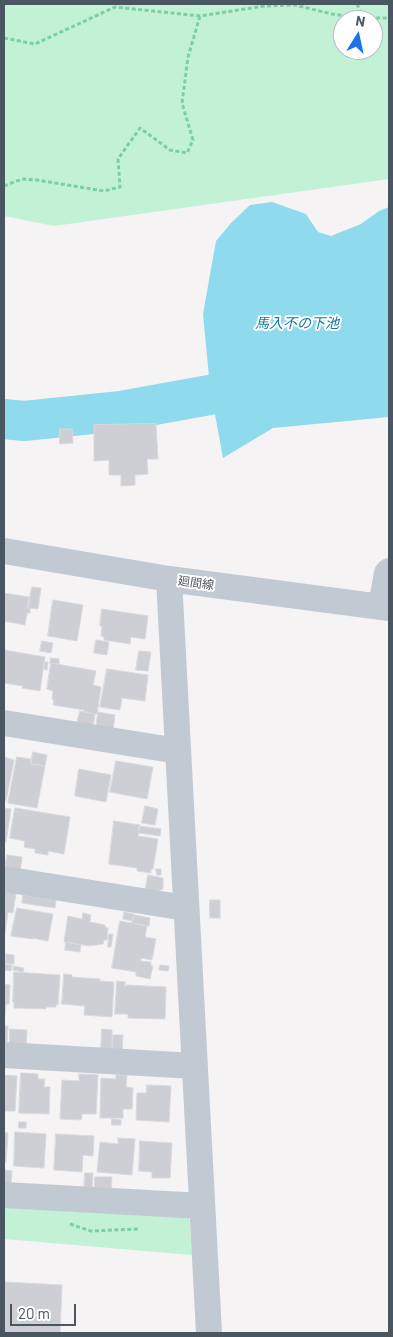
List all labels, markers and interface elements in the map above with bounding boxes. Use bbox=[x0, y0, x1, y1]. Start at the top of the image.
north arrow bbox=[333, 10, 383, 60]
text: N bbox=[354, 12, 367, 30]
water label: 馬入不の下池 bbox=[255, 315, 339, 331]
street label: 廻間線 bbox=[177, 573, 215, 593]
scale bar bbox=[12, 1294, 79, 1326]
text: 20 m bbox=[18, 1304, 50, 1322]

